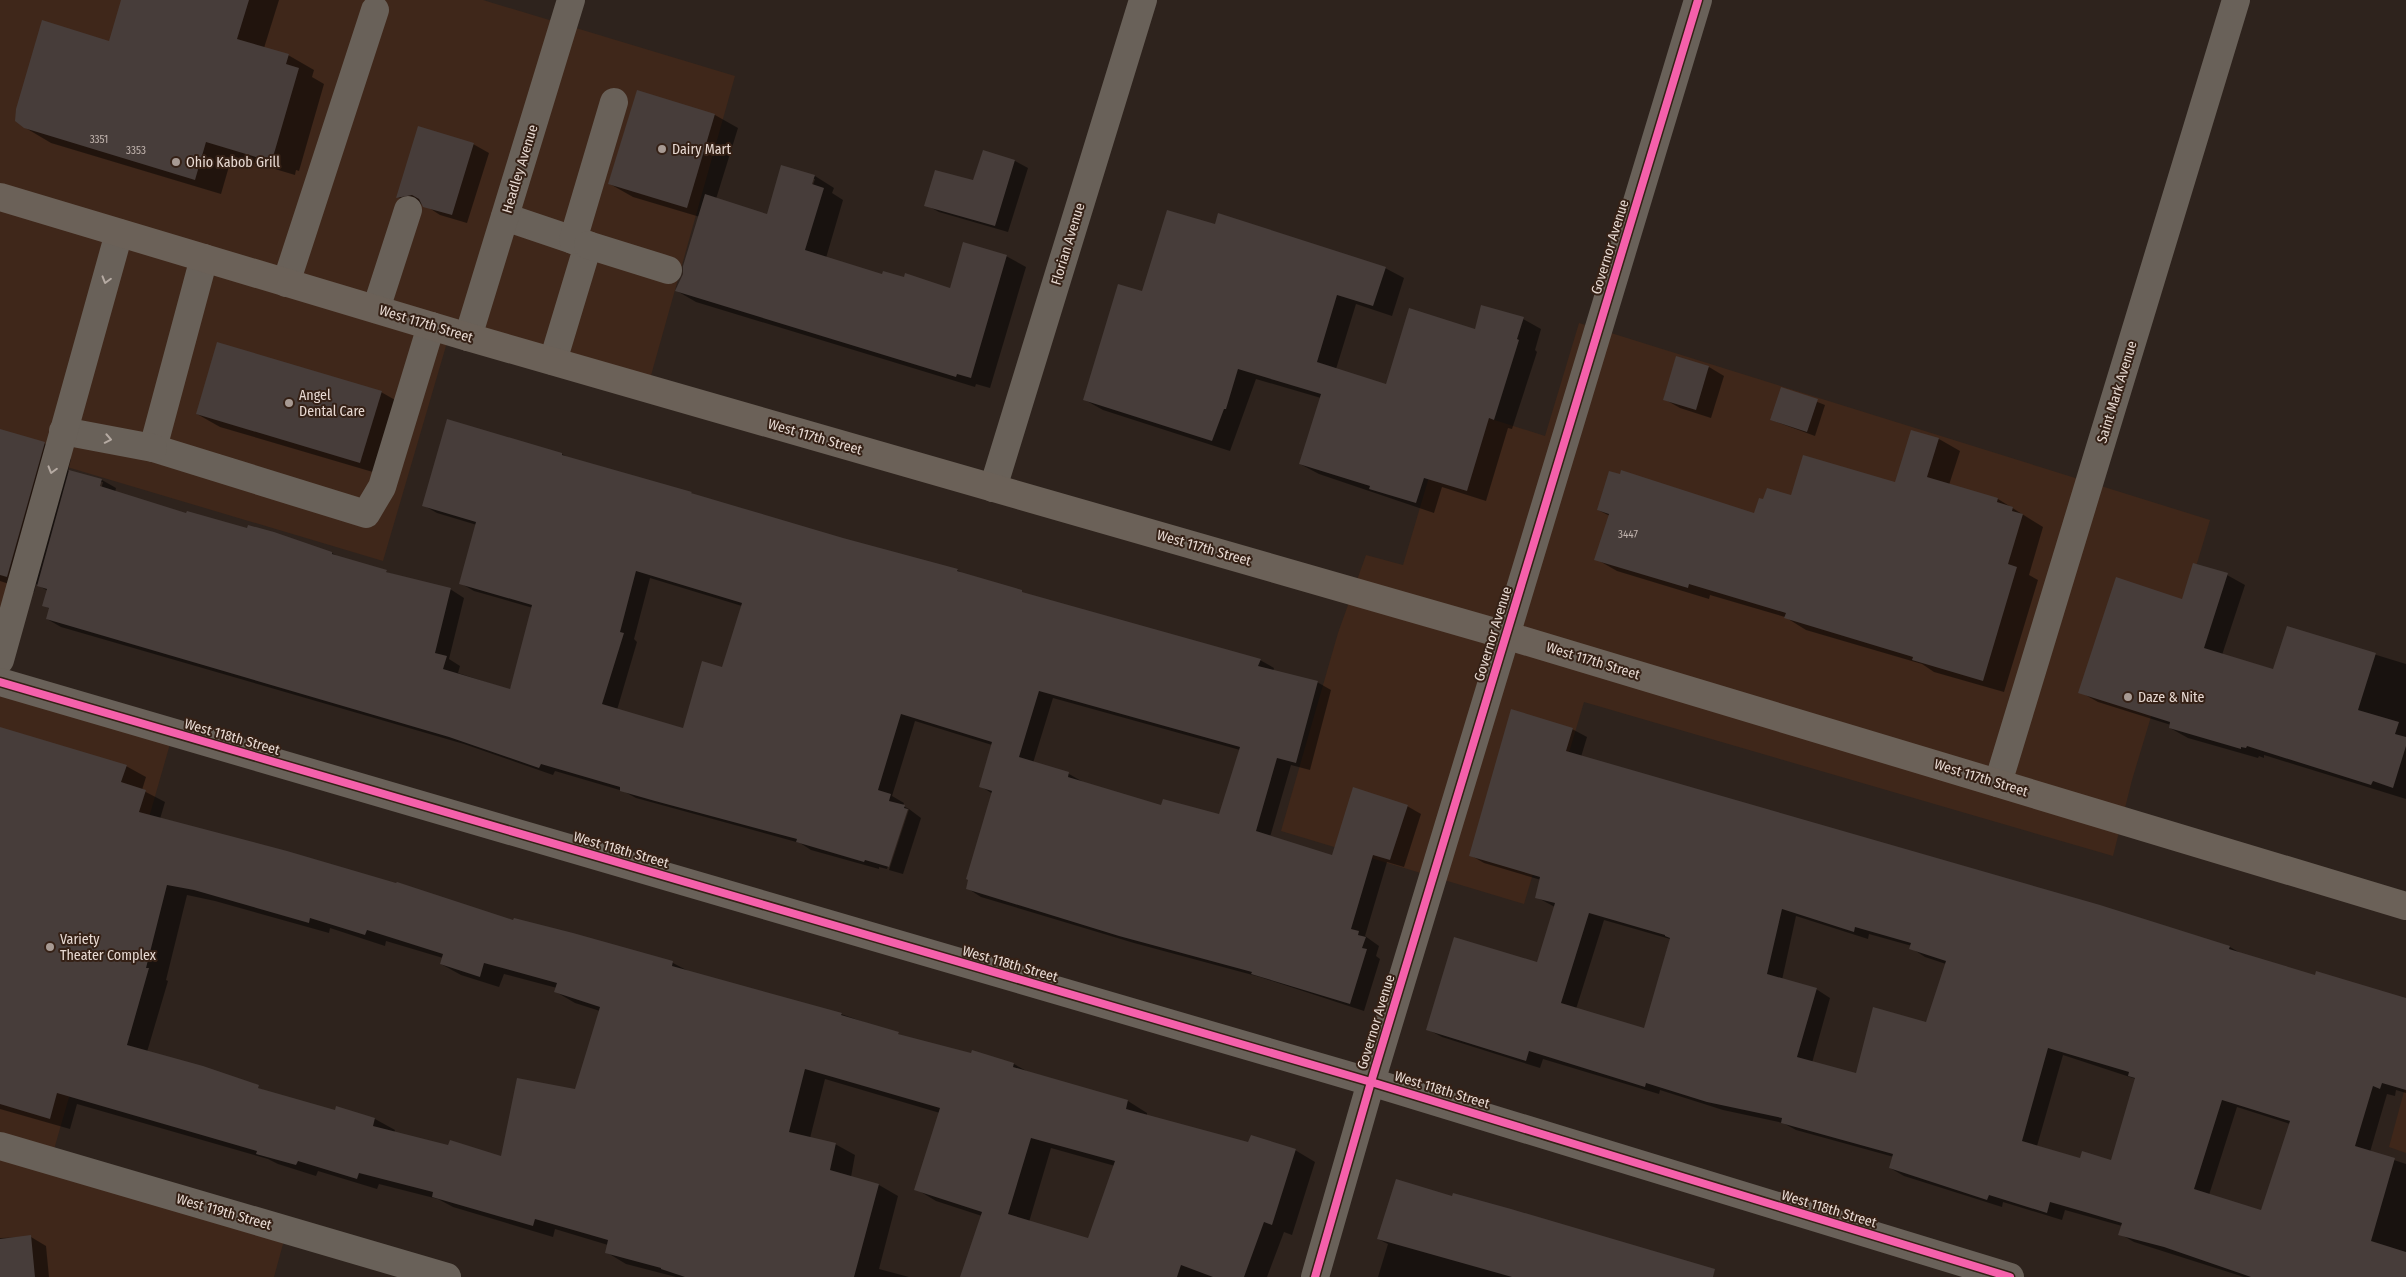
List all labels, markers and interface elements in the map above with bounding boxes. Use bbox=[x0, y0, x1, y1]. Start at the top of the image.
street label: Headley Avenue bbox=[498, 123, 542, 215]
house number: 3351 bbox=[90, 133, 108, 146]
place label: Dairy Mart bbox=[672, 141, 732, 158]
marker: Dairy Mart bbox=[656, 143, 668, 155]
house number: 3353 bbox=[126, 144, 146, 157]
place label: Ohio Kabob Grill bbox=[186, 154, 280, 171]
marker: Ohio Kabob Grill bbox=[170, 156, 182, 168]
street label: Governor Avenue bbox=[1588, 197, 1633, 296]
street label: Florian Avenue bbox=[1047, 201, 1089, 287]
one-way arrow bbox=[101, 275, 111, 283]
street label: West 117th Street bbox=[377, 302, 475, 346]
street label: Saint Mark Avenue bbox=[2093, 339, 2141, 445]
place label: Angel Dental Care bbox=[299, 387, 365, 420]
marker: Angel Dental Care bbox=[283, 397, 295, 409]
street label: West 117th Street bbox=[766, 415, 864, 459]
one-way arrow bbox=[104, 434, 112, 444]
one-way arrow bbox=[48, 465, 58, 473]
street label: West 117th Street bbox=[1155, 526, 1253, 570]
house number: 3447 bbox=[1618, 528, 1638, 541]
street label: Governor Avenue bbox=[1471, 584, 1516, 683]
street label: West 117th Street bbox=[1544, 639, 1642, 683]
place label: Daze & Nite bbox=[2138, 689, 2204, 706]
marker: Daze & Nite bbox=[2122, 691, 2134, 703]
street label: West 118th Street bbox=[182, 715, 282, 759]
street label: West 117th Street bbox=[1932, 756, 2030, 800]
street label: West 118th Street bbox=[571, 828, 671, 872]
place label: Variety Theater Complex bbox=[60, 931, 157, 964]
marker: Variety Theater Complex bbox=[44, 941, 56, 953]
street label: West 118th Street bbox=[960, 942, 1060, 986]
street label: Governor Avenue bbox=[1354, 972, 1399, 1071]
street label: West 118th Street bbox=[1392, 1067, 1492, 1113]
street label: West 118th Street bbox=[1779, 1186, 1879, 1232]
street label: West 119th Street bbox=[174, 1190, 274, 1234]

